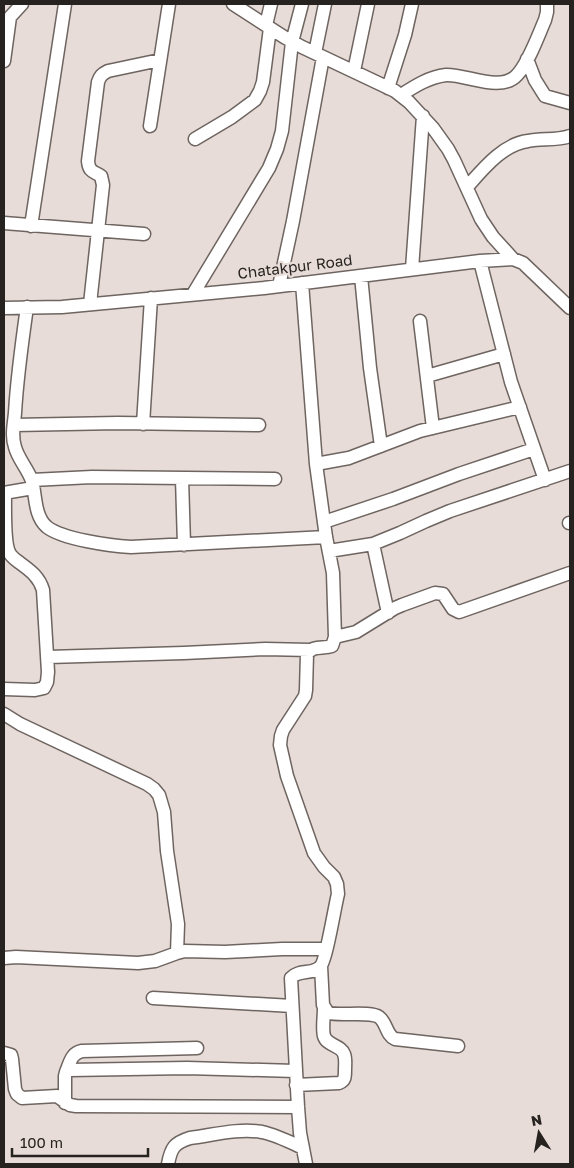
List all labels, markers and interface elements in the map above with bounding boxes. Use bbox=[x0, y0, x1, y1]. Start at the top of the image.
street label: Chatakpur Road bbox=[237, 250, 353, 282]
north arrow bbox=[514, 1108, 564, 1158]
text: N bbox=[530, 1110, 543, 1129]
scale bar bbox=[12, 1126, 149, 1158]
text: 100 m bbox=[20, 1133, 63, 1151]

